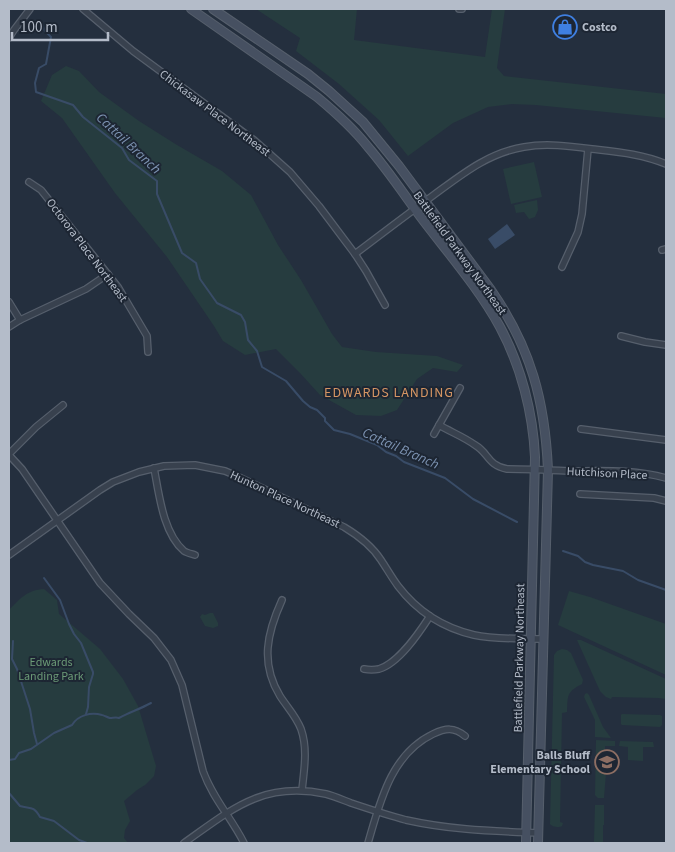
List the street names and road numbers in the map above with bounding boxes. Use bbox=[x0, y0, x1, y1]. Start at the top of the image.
street label: Chickasaw Place Northeast bbox=[156, 66, 274, 161]
street label: Battlefield Parkway Northeast bbox=[409, 188, 510, 319]
street label: Octorora Place Northeast bbox=[42, 195, 131, 306]
street label: Hutchison Place bbox=[566, 463, 648, 484]
street label: Hunton Place Northeast bbox=[227, 467, 343, 532]
street label: Battlefield Parkway Northeast bbox=[510, 583, 529, 733]

